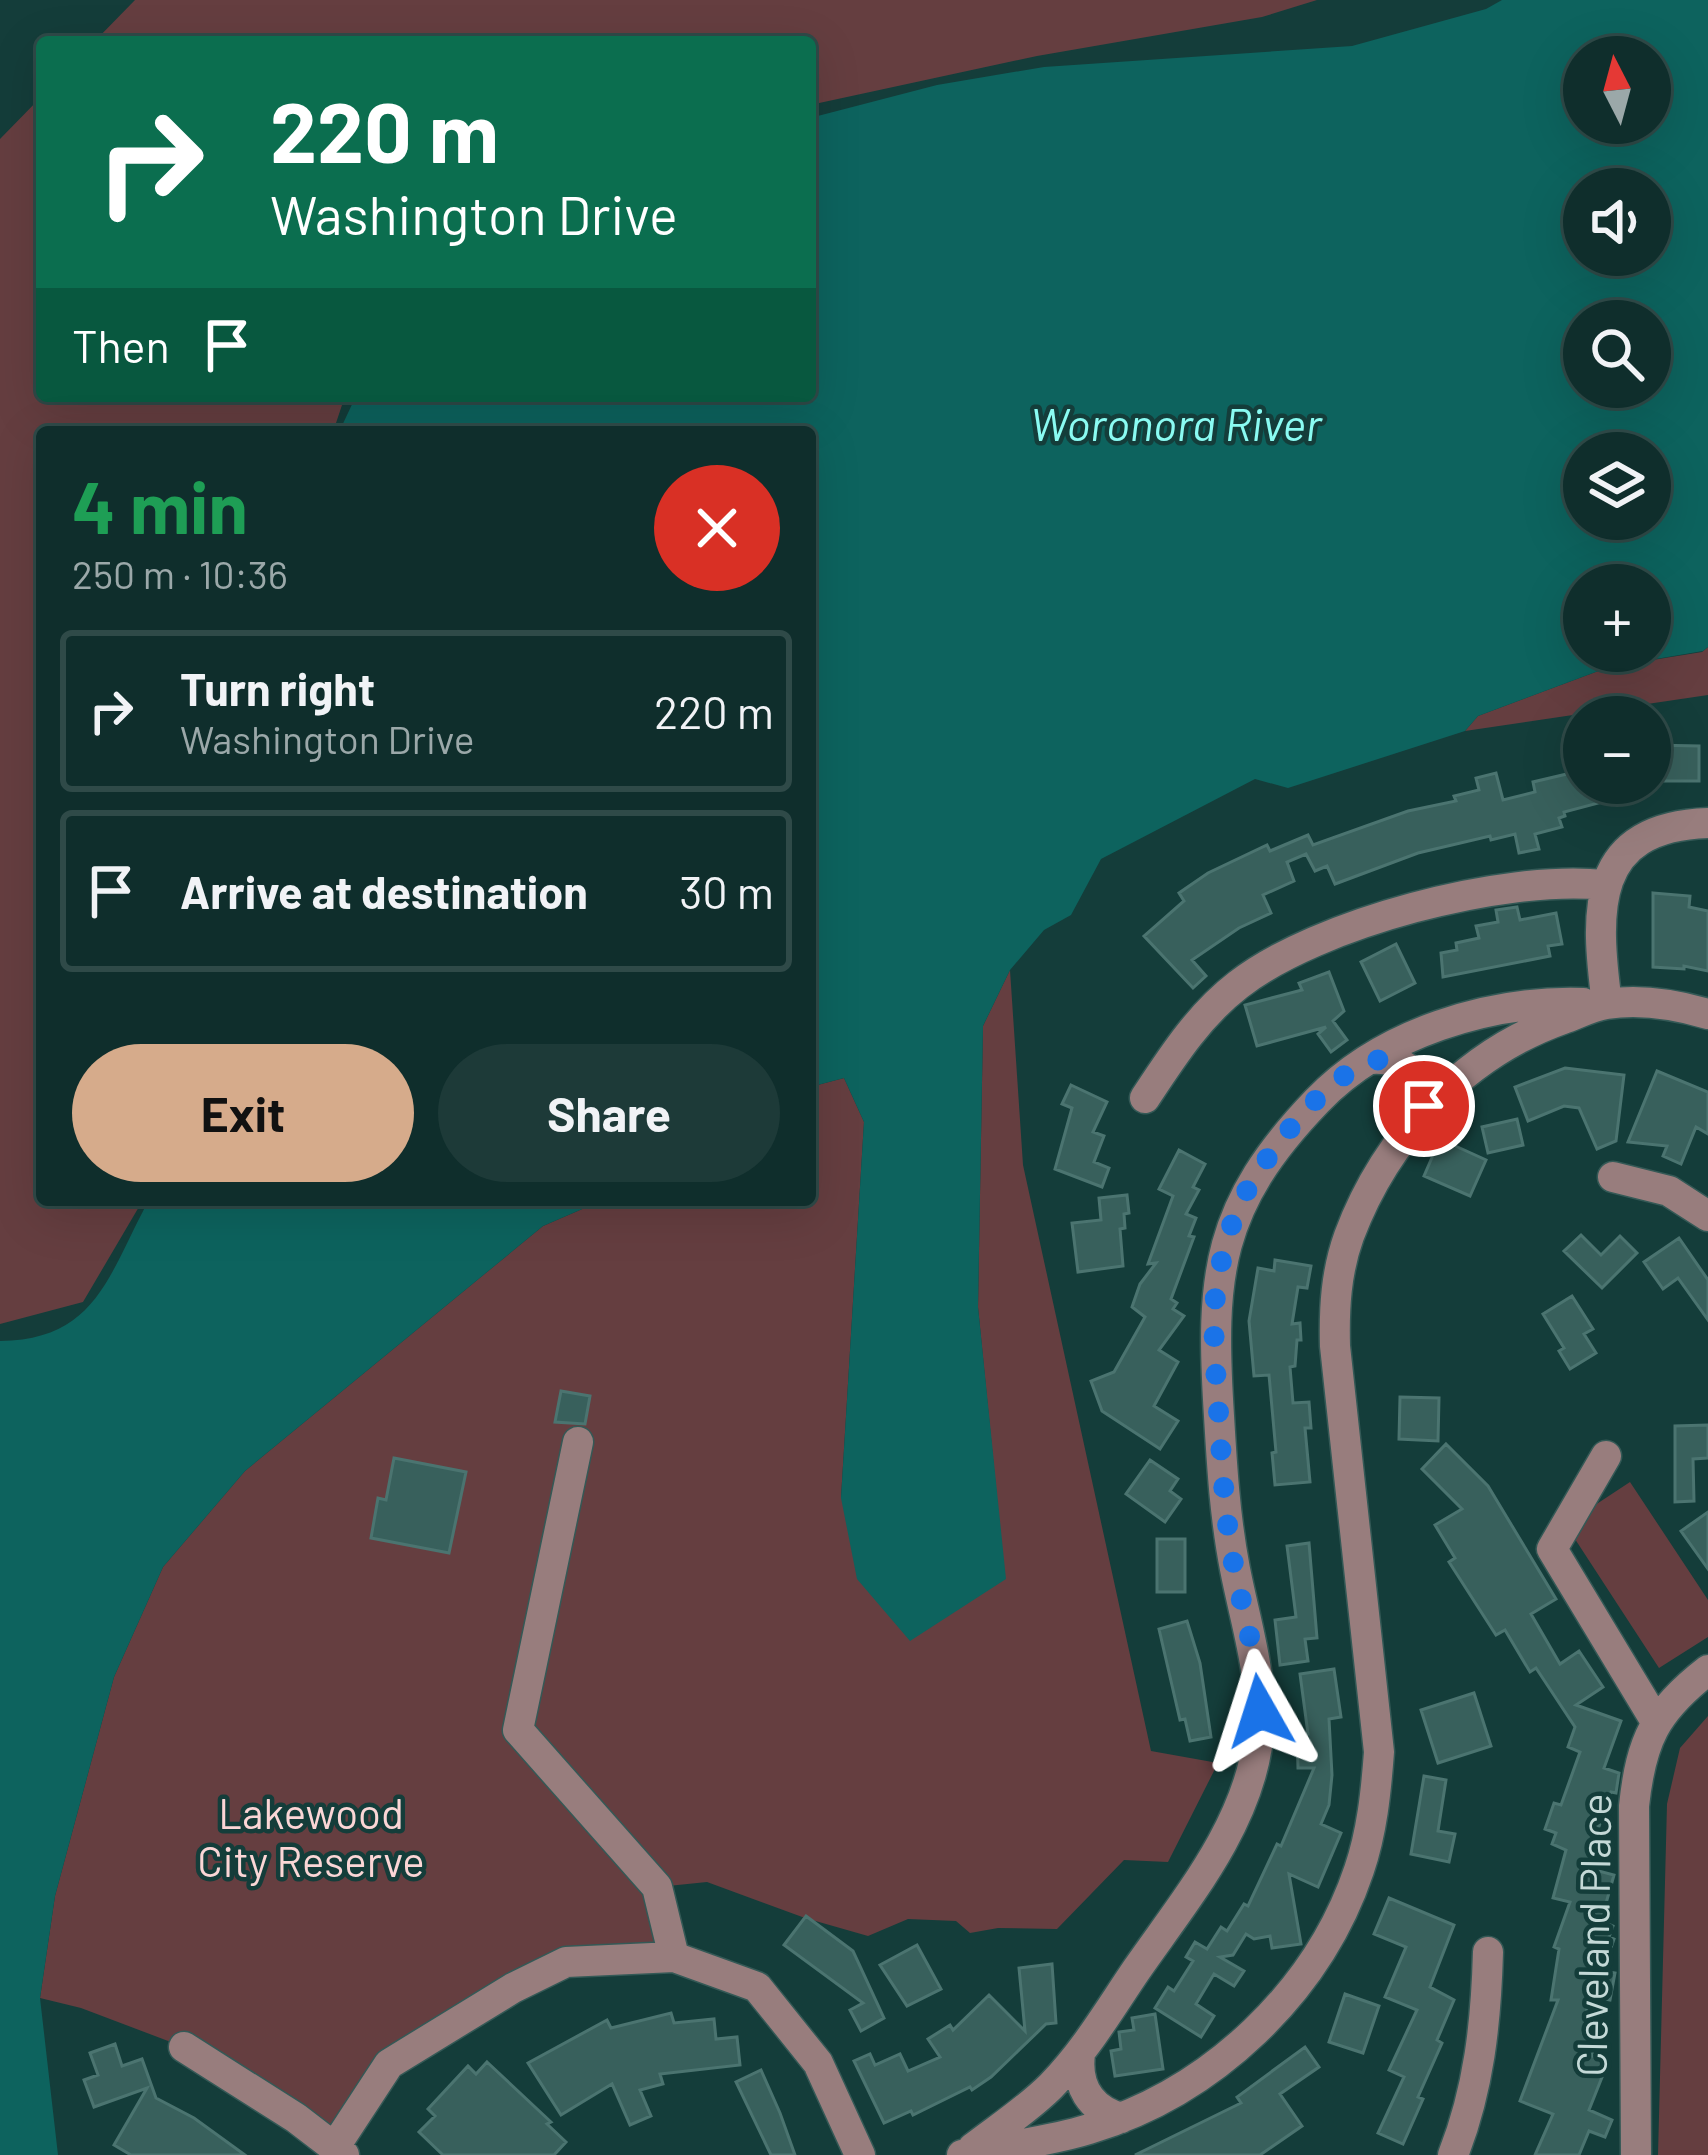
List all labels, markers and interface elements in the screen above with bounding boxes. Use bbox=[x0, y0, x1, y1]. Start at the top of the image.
north arrow bbox=[1563, 36, 1671, 144]
map controls bbox=[1563, 36, 1671, 804]
text: 220 m bbox=[270, 79, 499, 180]
icon: right bbox=[72, 84, 228, 240]
button: sound bbox=[1563, 168, 1671, 276]
text: Washington Drive bbox=[270, 181, 678, 246]
button: search bbox=[1563, 300, 1671, 408]
icon: arrive bbox=[194, 312, 260, 378]
text: Then bbox=[72, 318, 170, 372]
water label: Woronora River bbox=[1030, 396, 1324, 450]
button: layers bbox=[1563, 432, 1671, 540]
text: 4 min bbox=[72, 462, 248, 548]
button: close bbox=[654, 465, 780, 591]
text: 250 m · 10:36 bbox=[72, 550, 288, 597]
button: + bbox=[1563, 564, 1671, 672]
text: Turn right bbox=[180, 661, 375, 715]
icon: right bbox=[78, 678, 144, 744]
text: 220 m bbox=[654, 684, 774, 738]
button: − bbox=[1563, 696, 1671, 804]
text: Washington Drive bbox=[180, 715, 475, 762]
icon: arrive bbox=[78, 858, 144, 924]
text: Arrive at destination bbox=[180, 864, 588, 918]
text: 30 m bbox=[679, 864, 774, 918]
button: Exit bbox=[72, 1044, 414, 1182]
button: Share bbox=[438, 1044, 780, 1182]
pin bbox=[1373, 1055, 1475, 1157]
icon: arrive bbox=[1391, 1073, 1457, 1139]
position arrow bbox=[1197, 1648, 1323, 1774]
park label: Lakewood City Reserve bbox=[197, 1787, 425, 1886]
street label: Cleveland Place bbox=[1565, 1793, 1619, 2077]

